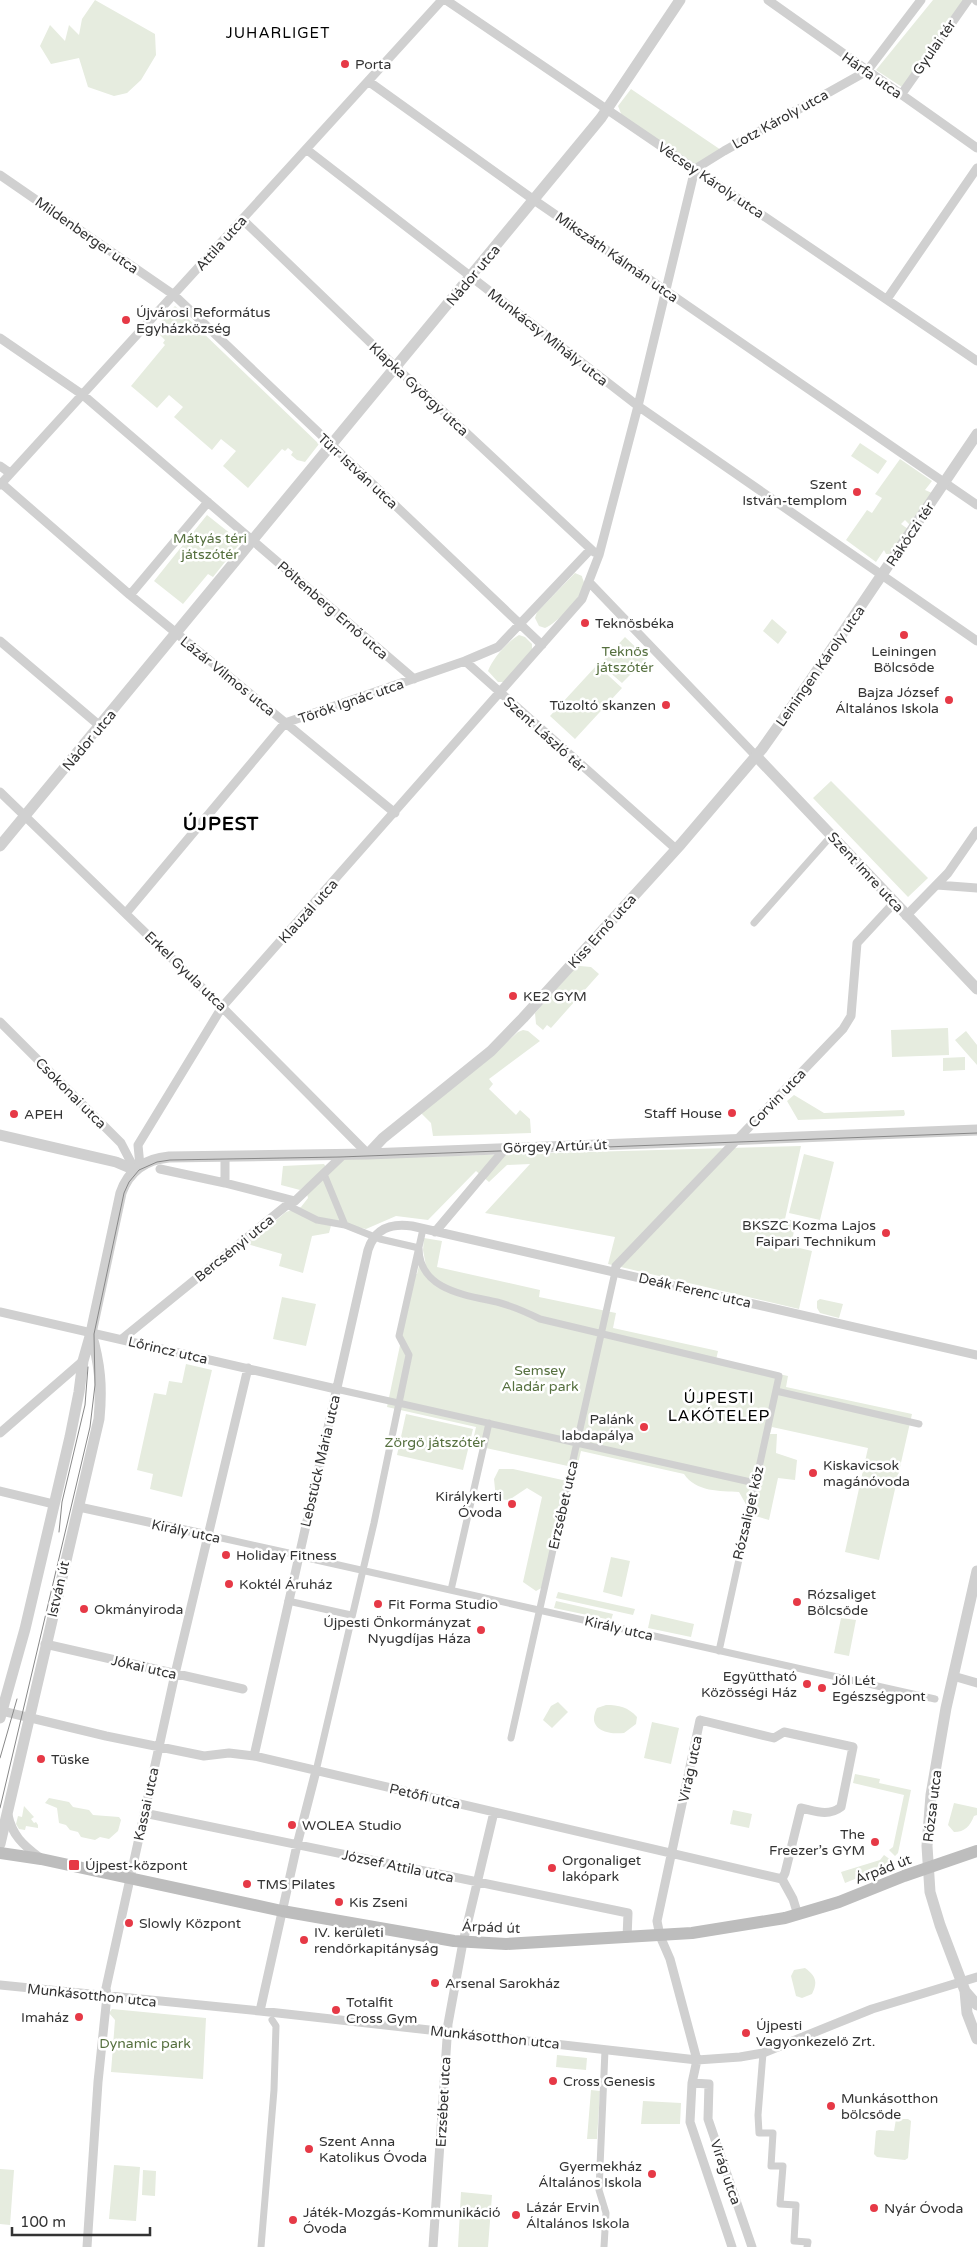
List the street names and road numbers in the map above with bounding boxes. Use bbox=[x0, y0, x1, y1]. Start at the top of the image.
street label: Gyulai tér bbox=[909, 16, 960, 78]
street label: Hárfa utca bbox=[838, 49, 905, 102]
street label: Lotz Károly utca bbox=[729, 86, 831, 153]
street label: Vécsey Károly utca bbox=[654, 138, 767, 222]
street label: Mildenberger utca bbox=[32, 193, 142, 277]
street label: Mikszáth Kálmán utca bbox=[552, 209, 681, 306]
street label: Attila utca bbox=[192, 212, 251, 274]
street label: Nádor utca bbox=[443, 241, 504, 309]
street label: Munkácsy Mihály utca bbox=[484, 285, 611, 390]
street label: Klapka György utca bbox=[366, 339, 472, 440]
street label: Türr István utca bbox=[314, 430, 401, 513]
street label: Rákóczi tér bbox=[883, 498, 938, 570]
street label: Pöltenberg Ernő utca bbox=[274, 558, 392, 663]
street label: Leiningen Károly utca bbox=[772, 603, 869, 730]
street label: Lázár Vilmos utca bbox=[177, 633, 279, 720]
street label: Török Ignác utca bbox=[296, 675, 406, 727]
street label: Szent László tér bbox=[500, 693, 590, 776]
street label: Nádor utca bbox=[59, 706, 120, 774]
street label: Szent Imre utca bbox=[824, 829, 907, 916]
street label: Klauzál utca bbox=[275, 876, 342, 947]
street label: Kiss Ernő utca bbox=[565, 891, 640, 972]
street label: Erkel Gyula utca bbox=[141, 928, 230, 1015]
street label: Csokonai utca bbox=[32, 1054, 110, 1132]
street label: Corvin utca bbox=[745, 1065, 810, 1131]
street label: Görgey Artúr út bbox=[502, 1136, 608, 1157]
street label: Bercsényi utca bbox=[191, 1211, 277, 1286]
street label: Deák Ferenc utca bbox=[637, 1269, 753, 1312]
street label: Lőrincz utca bbox=[126, 1333, 209, 1368]
street label: Lebstück Mária utca bbox=[297, 1393, 344, 1529]
street label: Erzsébet utca bbox=[545, 1459, 582, 1551]
street label: Rózsaliget köz bbox=[729, 1465, 768, 1562]
street label: Király utca bbox=[150, 1516, 222, 1547]
street label: István út bbox=[44, 1559, 73, 1619]
street label: Király utca bbox=[583, 1612, 655, 1645]
street label: Jókai utca bbox=[110, 1652, 178, 1683]
street label: Virág utca bbox=[675, 1734, 706, 1804]
street label: Kassai utca bbox=[130, 1766, 163, 1842]
street label: Rózsa utca bbox=[920, 1769, 945, 1843]
street label: Petőfi utca bbox=[388, 1780, 462, 1813]
street label: József Attila utca bbox=[340, 1846, 455, 1887]
street label: Árpád út bbox=[853, 1851, 914, 1888]
street label: Árpád út bbox=[461, 1918, 521, 1937]
street label: Munkásotthon utca bbox=[26, 1980, 157, 2011]
street label: Munkásotthon utca bbox=[429, 2022, 560, 2053]
street label: Erzsébet utca bbox=[433, 2056, 454, 2148]
street label: Virág utca bbox=[706, 2137, 745, 2207]

